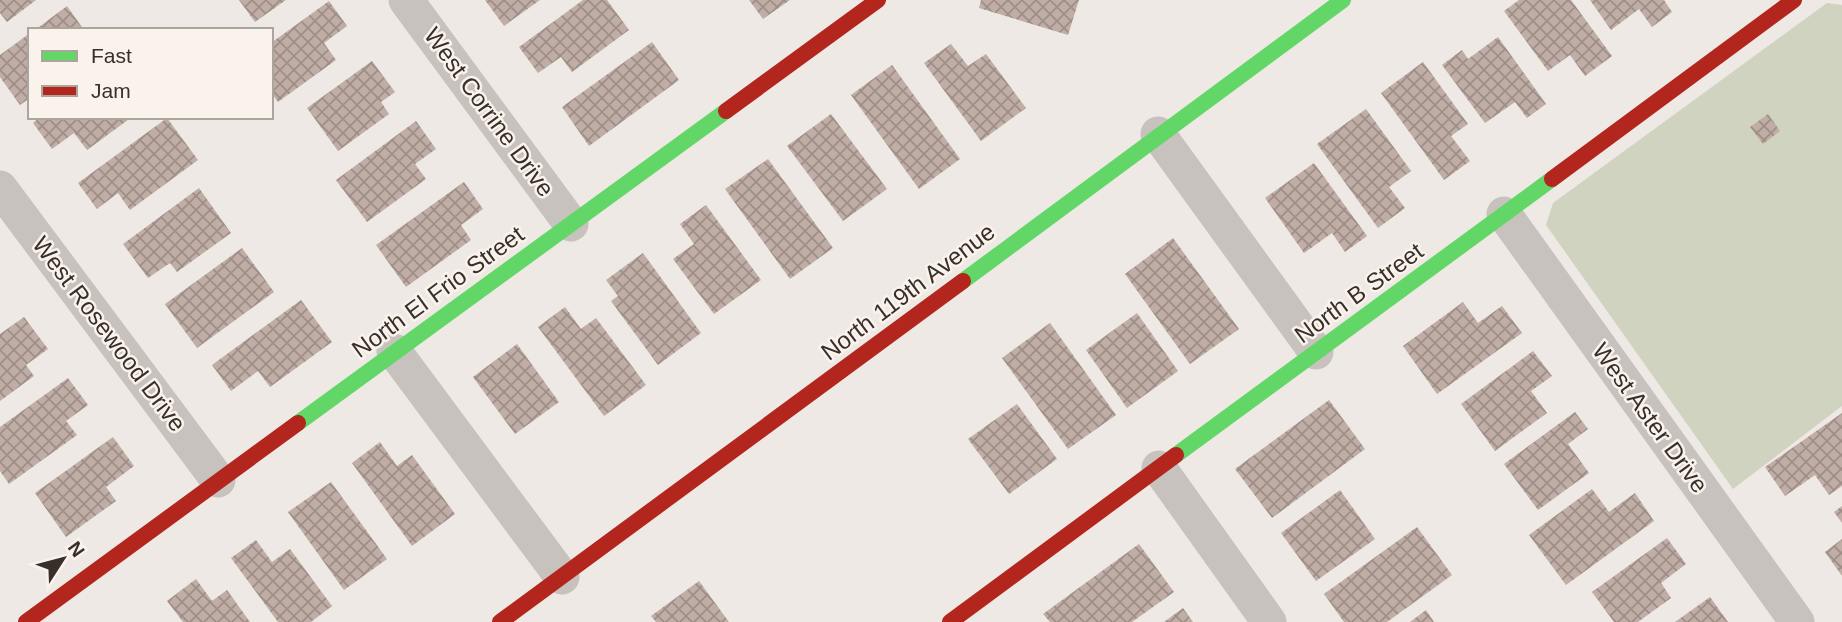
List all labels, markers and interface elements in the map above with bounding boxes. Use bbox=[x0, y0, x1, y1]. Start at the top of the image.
street label: West Corrine Drive bbox=[419, 22, 560, 201]
legend bbox=[28, 28, 273, 119]
text: Fast bbox=[91, 44, 132, 67]
text: Jam bbox=[91, 79, 131, 102]
street label: North 119th Avenue bbox=[816, 218, 1000, 366]
street label: North El Frio Street bbox=[347, 220, 529, 363]
street label: West Rosewood Drive bbox=[27, 231, 191, 436]
street label: North B Street bbox=[1289, 237, 1428, 348]
street label: West Aster Drive bbox=[1587, 338, 1714, 498]
north arrow bbox=[28, 524, 98, 594]
text: N bbox=[64, 538, 89, 561]

